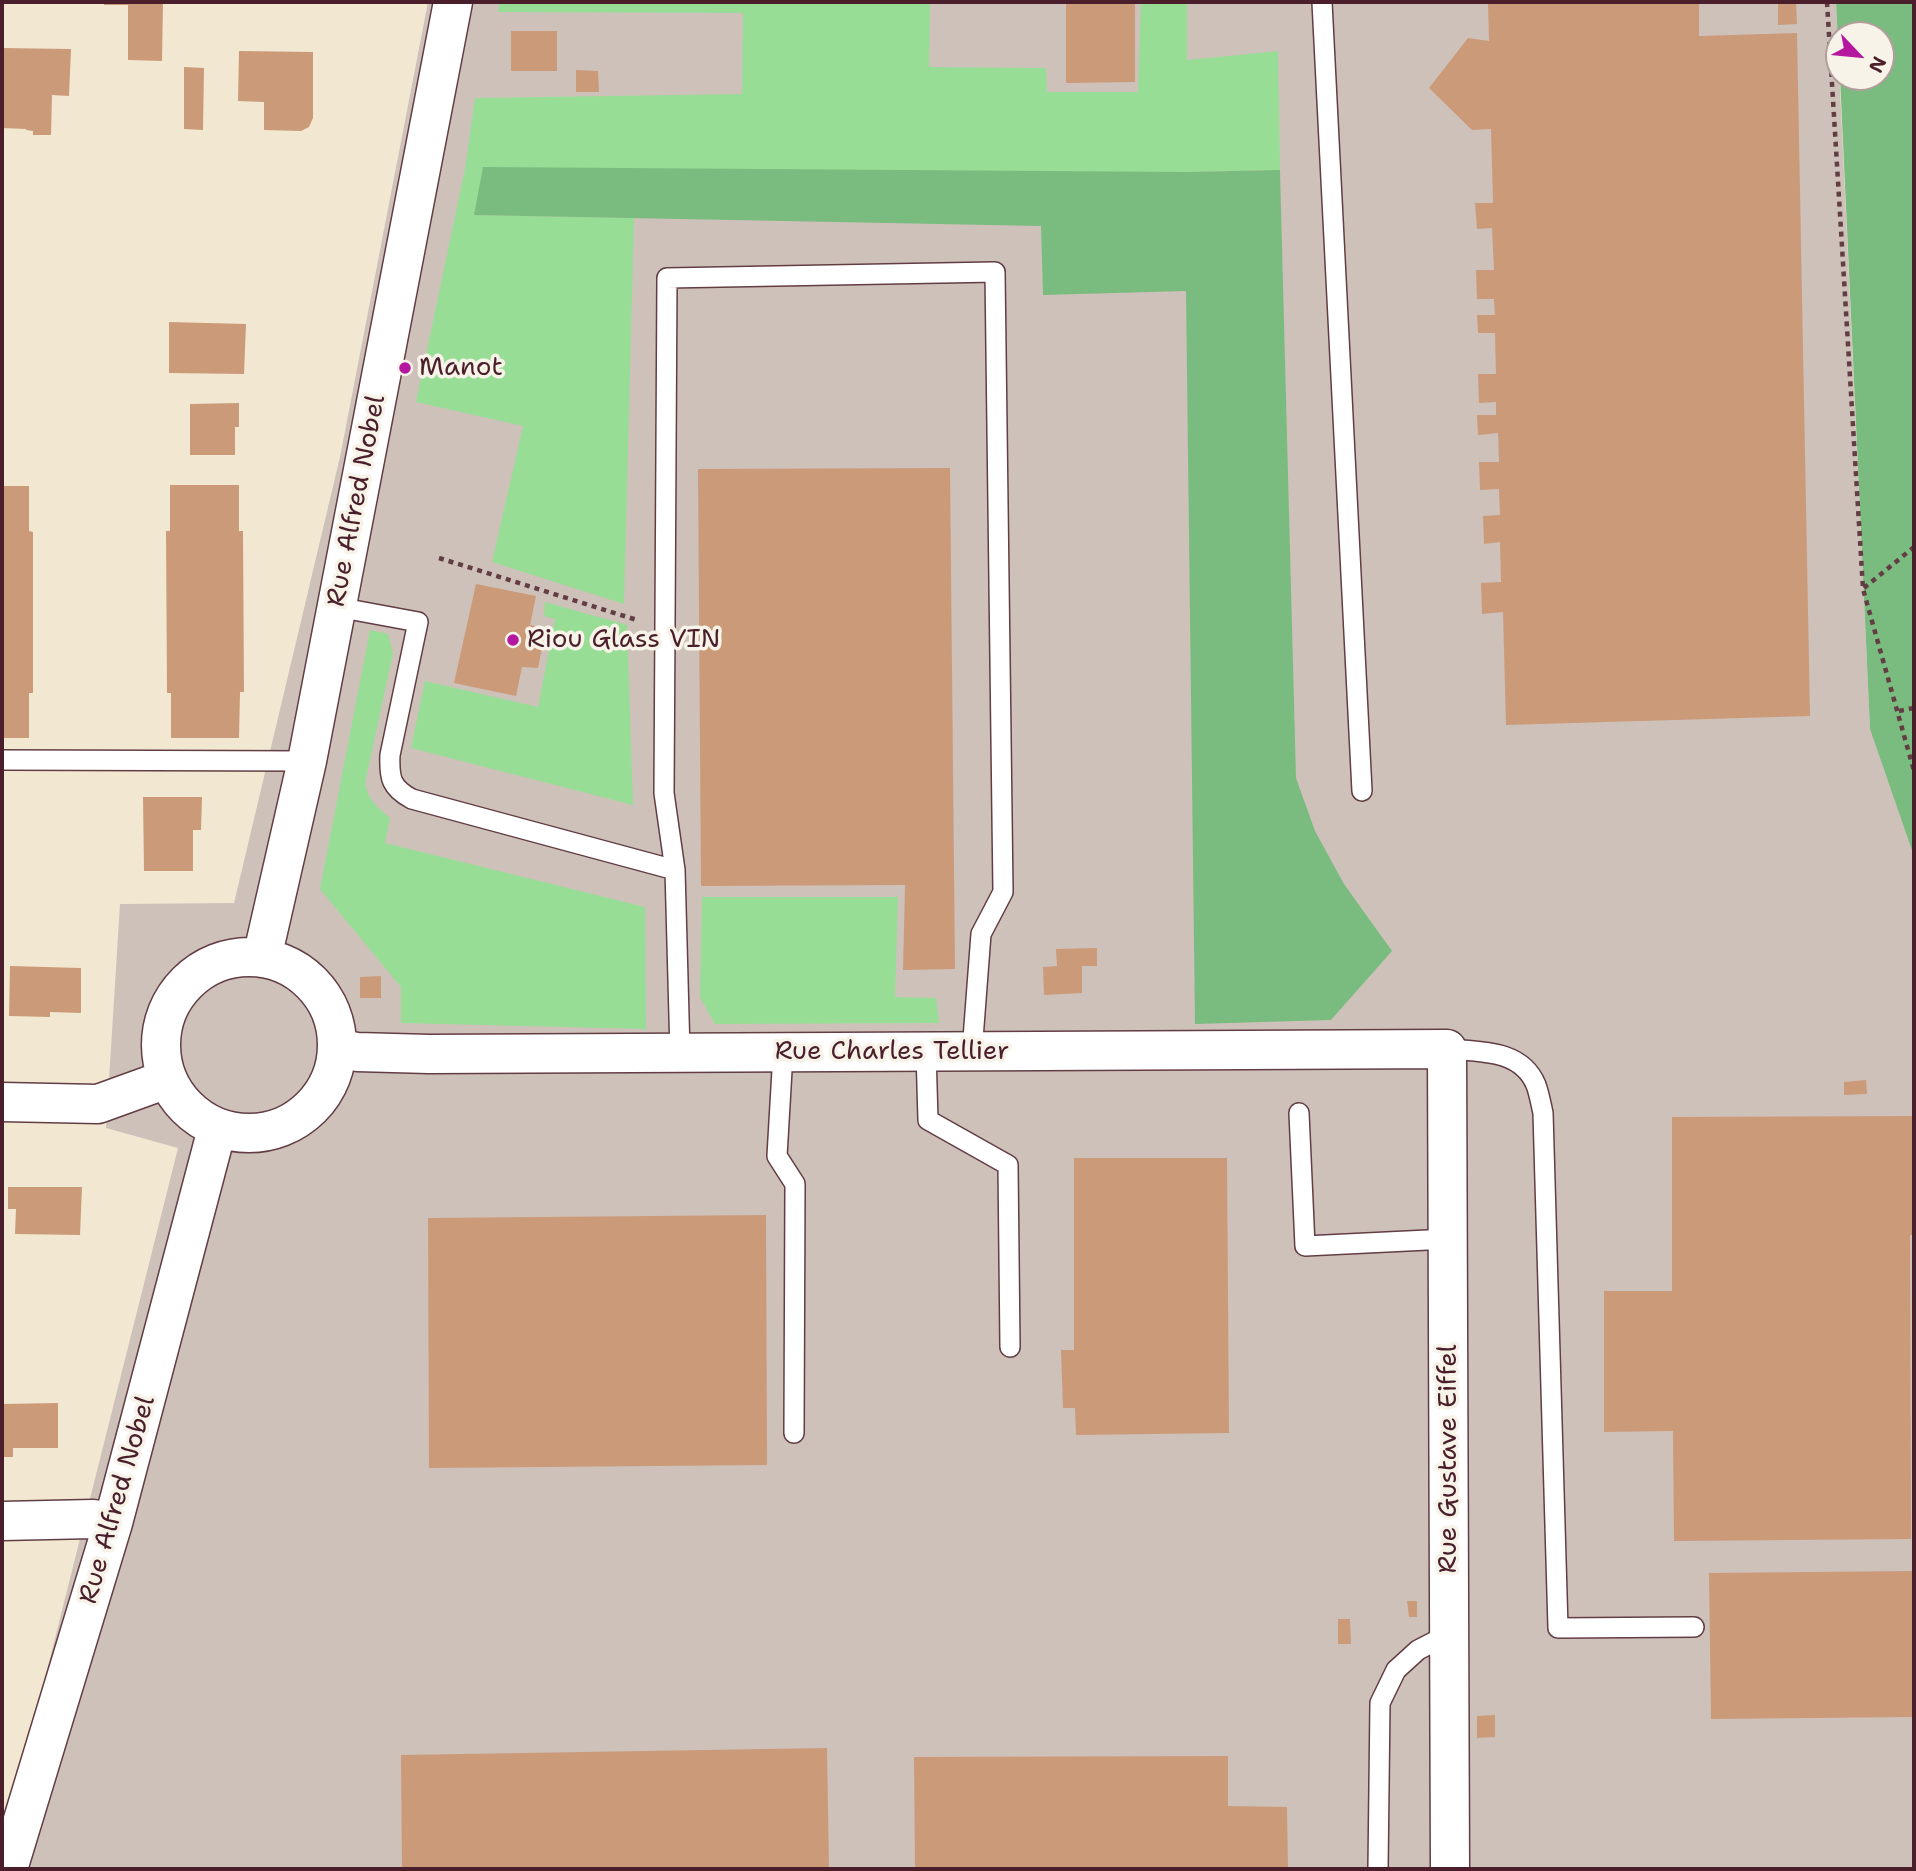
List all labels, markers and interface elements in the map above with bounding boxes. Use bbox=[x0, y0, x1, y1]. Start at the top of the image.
north arrow bbox=[1825, 21, 1895, 91]
text: N bbox=[1863, 52, 1892, 77]
place label: Manot bbox=[419, 352, 503, 384]
marker: Manot bbox=[397, 360, 413, 376]
street label: Rue Alfred Nobel bbox=[321, 393, 393, 609]
place label: Riou Glass VIN bbox=[527, 624, 720, 656]
marker: Riou Glass VIN bbox=[505, 632, 521, 648]
street label: Rue Charles Tellier bbox=[775, 1036, 1009, 1068]
street label: Rue Gustave Eiffel bbox=[1433, 1344, 1465, 1574]
street label: Rue Alfred Nobel bbox=[73, 1392, 163, 1608]

